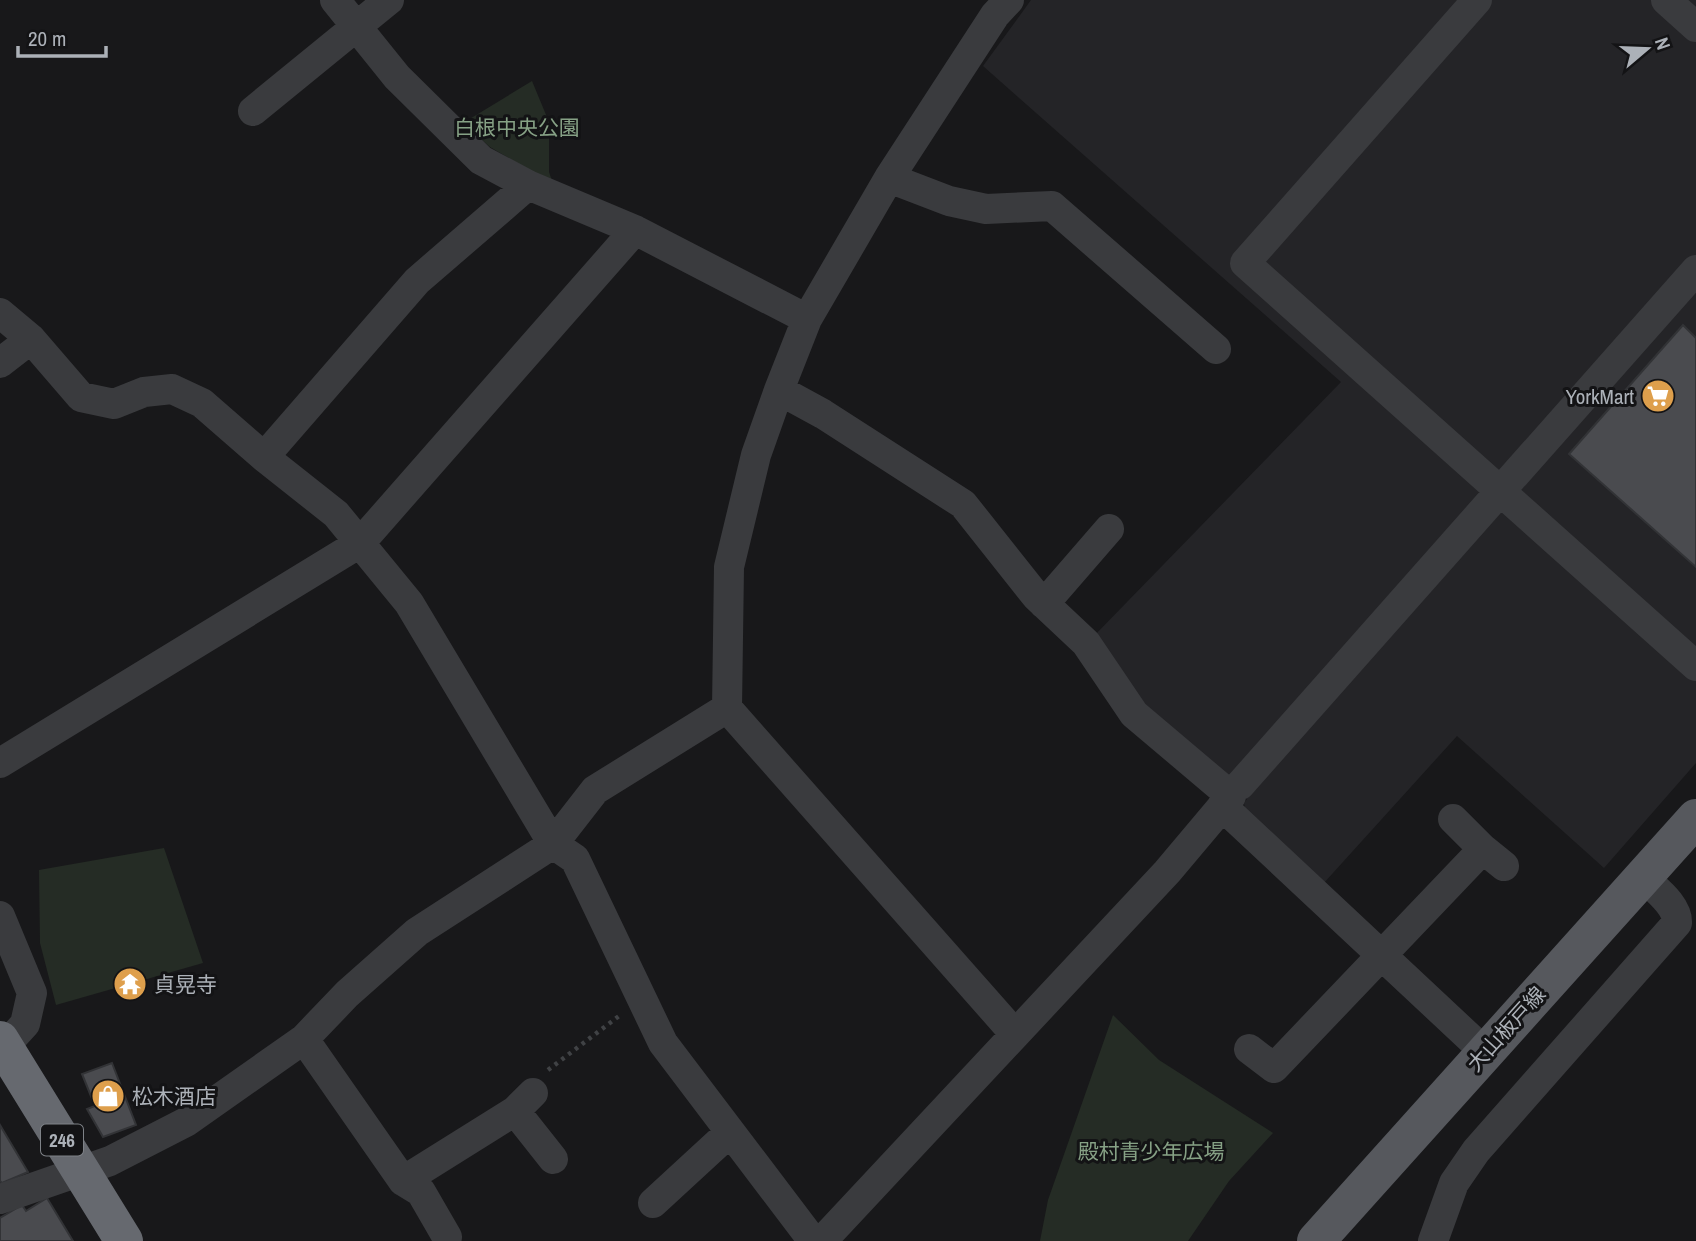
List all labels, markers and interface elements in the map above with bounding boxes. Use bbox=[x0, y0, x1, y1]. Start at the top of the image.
scale bar bbox=[18, 14, 105, 58]
north arrow bbox=[1612, 14, 1682, 84]
text: 20 m bbox=[28, 24, 66, 53]
text: N bbox=[1649, 34, 1677, 53]
park label: 白根中央公園 bbox=[454, 113, 580, 142]
supermarket icon: YorkMart bbox=[1639, 377, 1677, 415]
place label: YorkMart bbox=[1566, 382, 1634, 411]
temple icon: 貞晃寺 bbox=[111, 965, 149, 1003]
place label: 貞晃寺 bbox=[154, 970, 217, 999]
street label: 大山板戸線 bbox=[1460, 980, 1552, 1078]
shop icon: 松木酒店 bbox=[89, 1077, 127, 1115]
place label: 松木酒店 bbox=[132, 1082, 216, 1111]
road number: 246 bbox=[41, 1124, 83, 1156]
park label: 殿村青少年広場 bbox=[1078, 1137, 1225, 1166]

